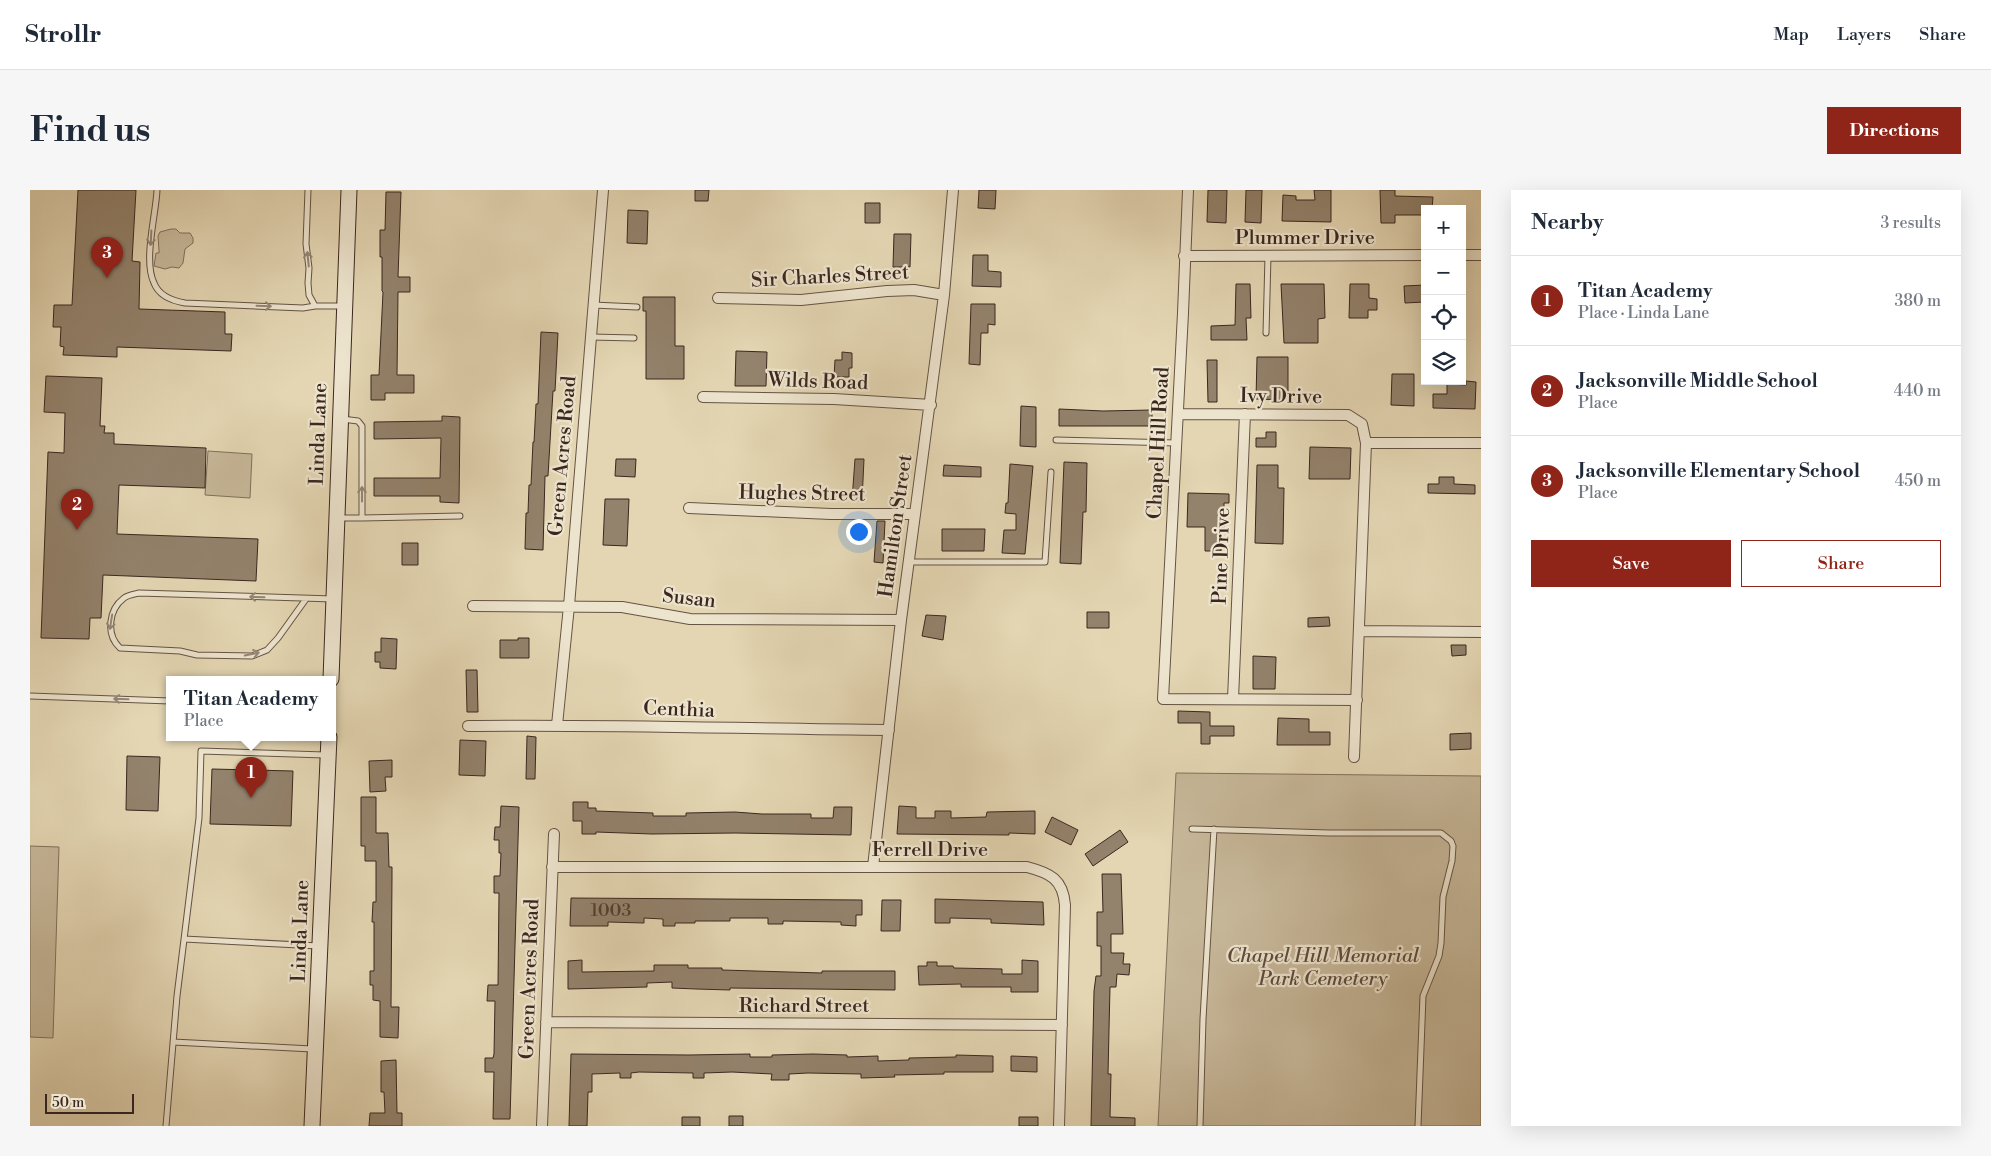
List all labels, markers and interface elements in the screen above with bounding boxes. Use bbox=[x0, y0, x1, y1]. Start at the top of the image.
text: Strollr bbox=[25, 20, 101, 50]
text: Map bbox=[1774, 23, 1809, 46]
text: Layers bbox=[1837, 23, 1891, 46]
text: Share bbox=[1919, 23, 1966, 46]
button: Directions bbox=[1827, 107, 1961, 154]
text: Find us bbox=[30, 109, 150, 152]
map controls bbox=[1421, 205, 1466, 385]
button: + bbox=[1421, 205, 1466, 250]
text: Nearby bbox=[1531, 210, 1604, 236]
text: 3 results bbox=[1880, 213, 1941, 233]
street label: Plummer Drive bbox=[1235, 226, 1375, 251]
one-way arrow bbox=[147, 230, 156, 246]
pin: 3 bbox=[91, 237, 123, 278]
button: − bbox=[1421, 250, 1466, 295]
one-way arrow bbox=[303, 251, 313, 267]
street label: Sir Charles Street bbox=[750, 260, 910, 294]
text: Titan Academy bbox=[1578, 279, 1713, 303]
text: 1 bbox=[1543, 291, 1551, 311]
text: 380 m bbox=[1894, 291, 1941, 311]
button: locate bbox=[1421, 295, 1466, 340]
one-way arrow bbox=[255, 302, 271, 311]
text: Place · Linda Lane bbox=[1578, 303, 1709, 323]
button: layers bbox=[1421, 340, 1466, 385]
street label: Chapel Hill Road bbox=[1143, 366, 1176, 520]
street label: Wilds Road bbox=[766, 368, 869, 396]
text: Jacksonville Middle School bbox=[1578, 369, 1818, 393]
street label: Green Acres Road bbox=[544, 374, 583, 537]
text: 2 bbox=[1542, 381, 1552, 401]
text: 440 m bbox=[1894, 381, 1941, 401]
street label: Linda Lane bbox=[305, 382, 333, 486]
street label: Ivy Drive bbox=[1240, 384, 1322, 410]
text: Place bbox=[1578, 393, 1618, 413]
street label: Hamilton Street bbox=[874, 453, 918, 599]
text: Jacksonville Elementary School bbox=[1578, 459, 1860, 483]
text: 3 bbox=[1542, 471, 1552, 491]
text: 450 m bbox=[1895, 471, 1941, 491]
street label: Hughes Street bbox=[738, 480, 866, 508]
text: Place bbox=[1578, 483, 1618, 503]
one-way arrow bbox=[357, 487, 367, 503]
pin: 2 bbox=[61, 489, 93, 530]
street label: Pine Drive bbox=[1208, 507, 1236, 605]
your location bbox=[846, 519, 872, 545]
button: Save bbox=[1531, 540, 1731, 587]
button: Share bbox=[1741, 540, 1941, 587]
street label: Susan bbox=[661, 584, 717, 614]
one-way arrow bbox=[249, 592, 266, 602]
one-way arrow bbox=[106, 614, 116, 630]
one-way arrow bbox=[244, 649, 260, 659]
popup bbox=[166, 676, 336, 741]
text: Titan Academy bbox=[184, 687, 318, 711]
one-way arrow bbox=[113, 694, 130, 704]
street label: Centhia bbox=[643, 696, 716, 724]
text: Place bbox=[184, 711, 224, 731]
pin: 1 bbox=[235, 757, 267, 798]
street label: Ferrell Drive bbox=[872, 838, 988, 863]
street label: Linda Lane bbox=[287, 879, 315, 983]
street label: Green Acres Road bbox=[515, 898, 545, 1060]
house number: 1003 bbox=[591, 899, 632, 922]
park label: Chapel Hill Memorial Park Cemetery bbox=[1227, 944, 1420, 992]
street label: Richard Street bbox=[739, 994, 869, 1019]
scale bar bbox=[45, 1091, 134, 1114]
text: 50 m bbox=[52, 1094, 84, 1112]

